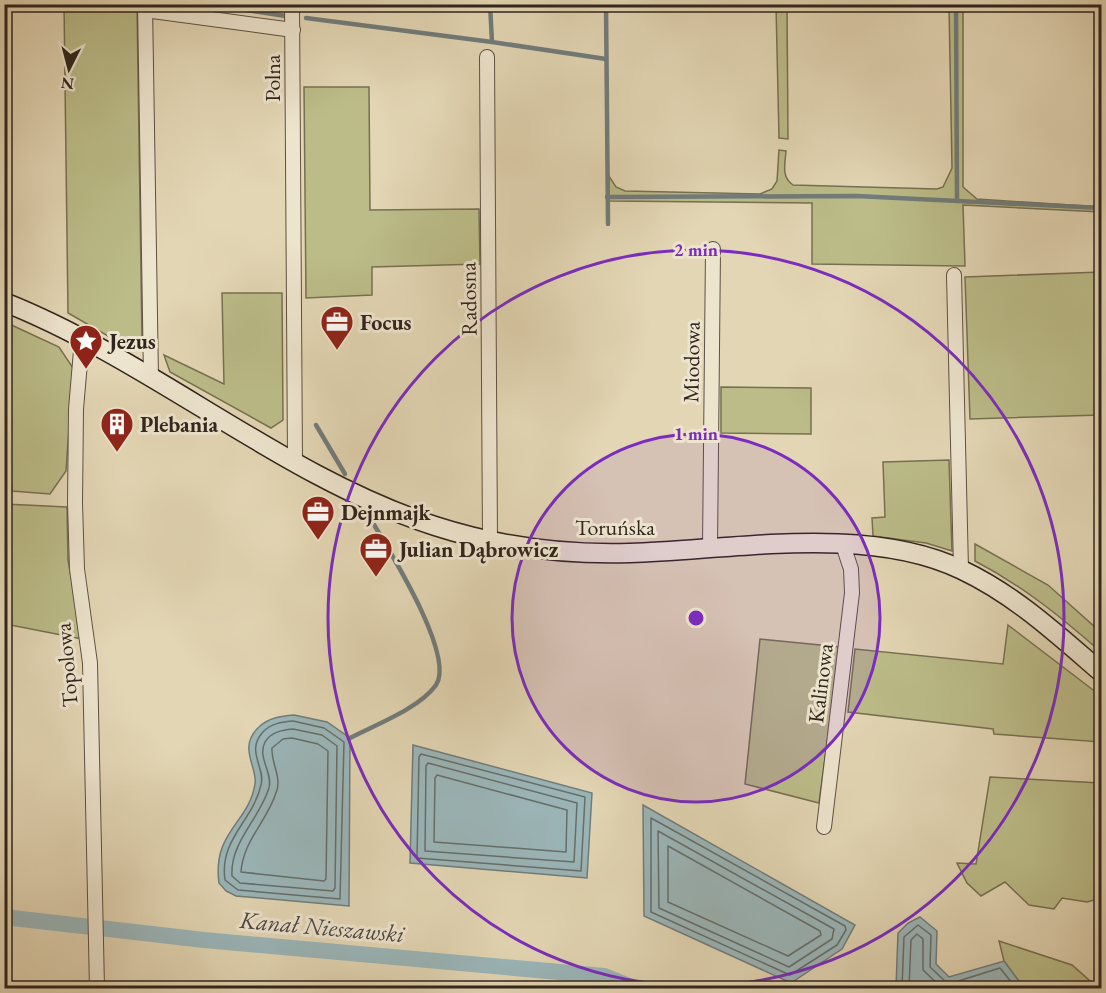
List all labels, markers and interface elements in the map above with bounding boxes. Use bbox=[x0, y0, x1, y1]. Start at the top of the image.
north arrow bbox=[39, 39, 99, 99]
street label: Polna bbox=[258, 54, 287, 102]
text: N bbox=[60, 72, 75, 95]
text: 2 min bbox=[674, 238, 718, 261]
street label: Radosna bbox=[453, 262, 484, 336]
office icon: Focus bbox=[319, 304, 355, 351]
place label: Focus bbox=[360, 308, 412, 337]
street label: Miodowa bbox=[676, 321, 707, 403]
place icon: Jezus bbox=[68, 323, 104, 370]
place label: Jezus bbox=[107, 327, 156, 356]
building icon: Plebania bbox=[99, 406, 135, 453]
place label: Plebania bbox=[140, 410, 219, 439]
text: 1 min bbox=[674, 422, 718, 445]
office icon: Dejnmajk bbox=[300, 494, 336, 541]
place label: Dejnmajk bbox=[341, 498, 432, 527]
street label: Toruńska bbox=[575, 513, 655, 542]
office icon: Julian Dąbrowicz bbox=[358, 531, 394, 578]
place label: Julian Dąbrowicz bbox=[397, 535, 559, 564]
centre of rings bbox=[686, 608, 706, 628]
street label: Topolowa bbox=[48, 621, 85, 708]
street label: Kalinowa bbox=[801, 641, 840, 725]
water label: Kanał Nieszawski bbox=[238, 904, 406, 949]

